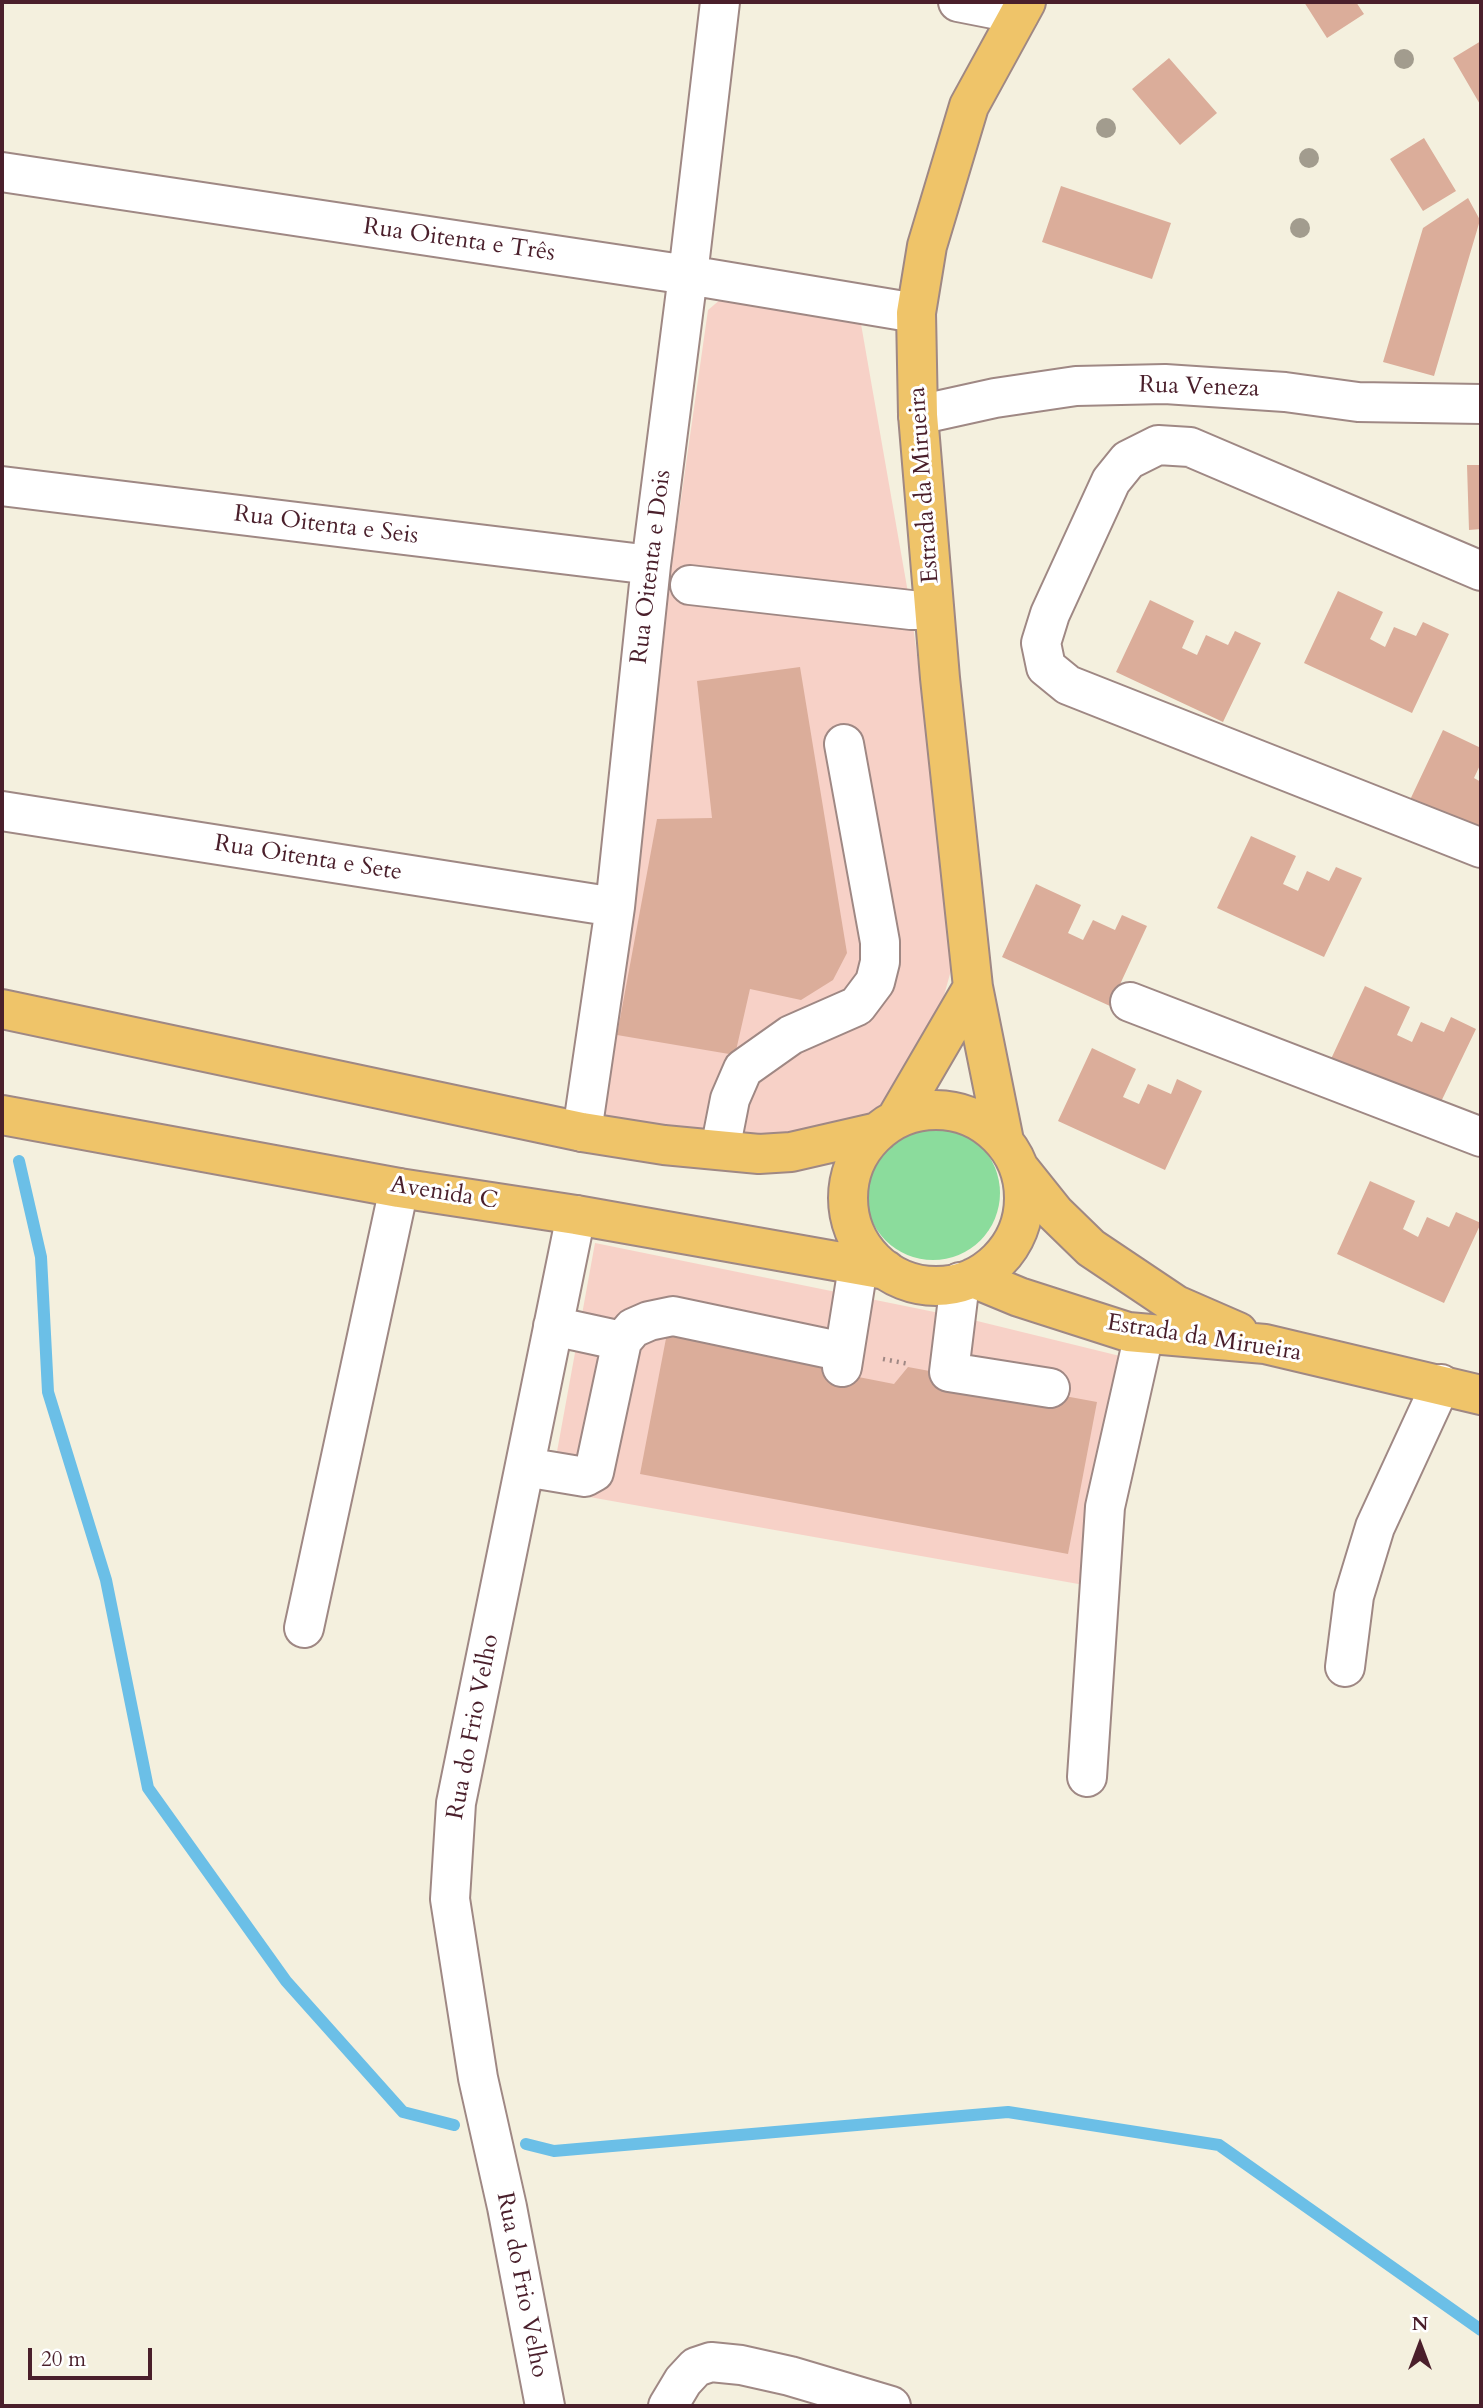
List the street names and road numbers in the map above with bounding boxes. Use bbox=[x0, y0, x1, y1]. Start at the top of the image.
street label: Rua Oitenta e Três bbox=[361, 213, 557, 269]
street label: Rua Veneza bbox=[1138, 372, 1260, 404]
street label: Estrada da Mirueira bbox=[904, 386, 946, 584]
street label: Rua Oitenta e Dois bbox=[626, 468, 678, 666]
street label: Rua Oitenta e Seis bbox=[232, 500, 420, 552]
street label: Rua Oitenta e Sete bbox=[212, 830, 404, 888]
street label: Avenida C bbox=[388, 1171, 500, 1217]
street label: Estrada da Mirueira bbox=[1105, 1309, 1303, 1369]
street label: Rua do Frio Velho bbox=[442, 1632, 506, 1822]
street label: Rua do Frio Velho bbox=[489, 2190, 553, 2380]

